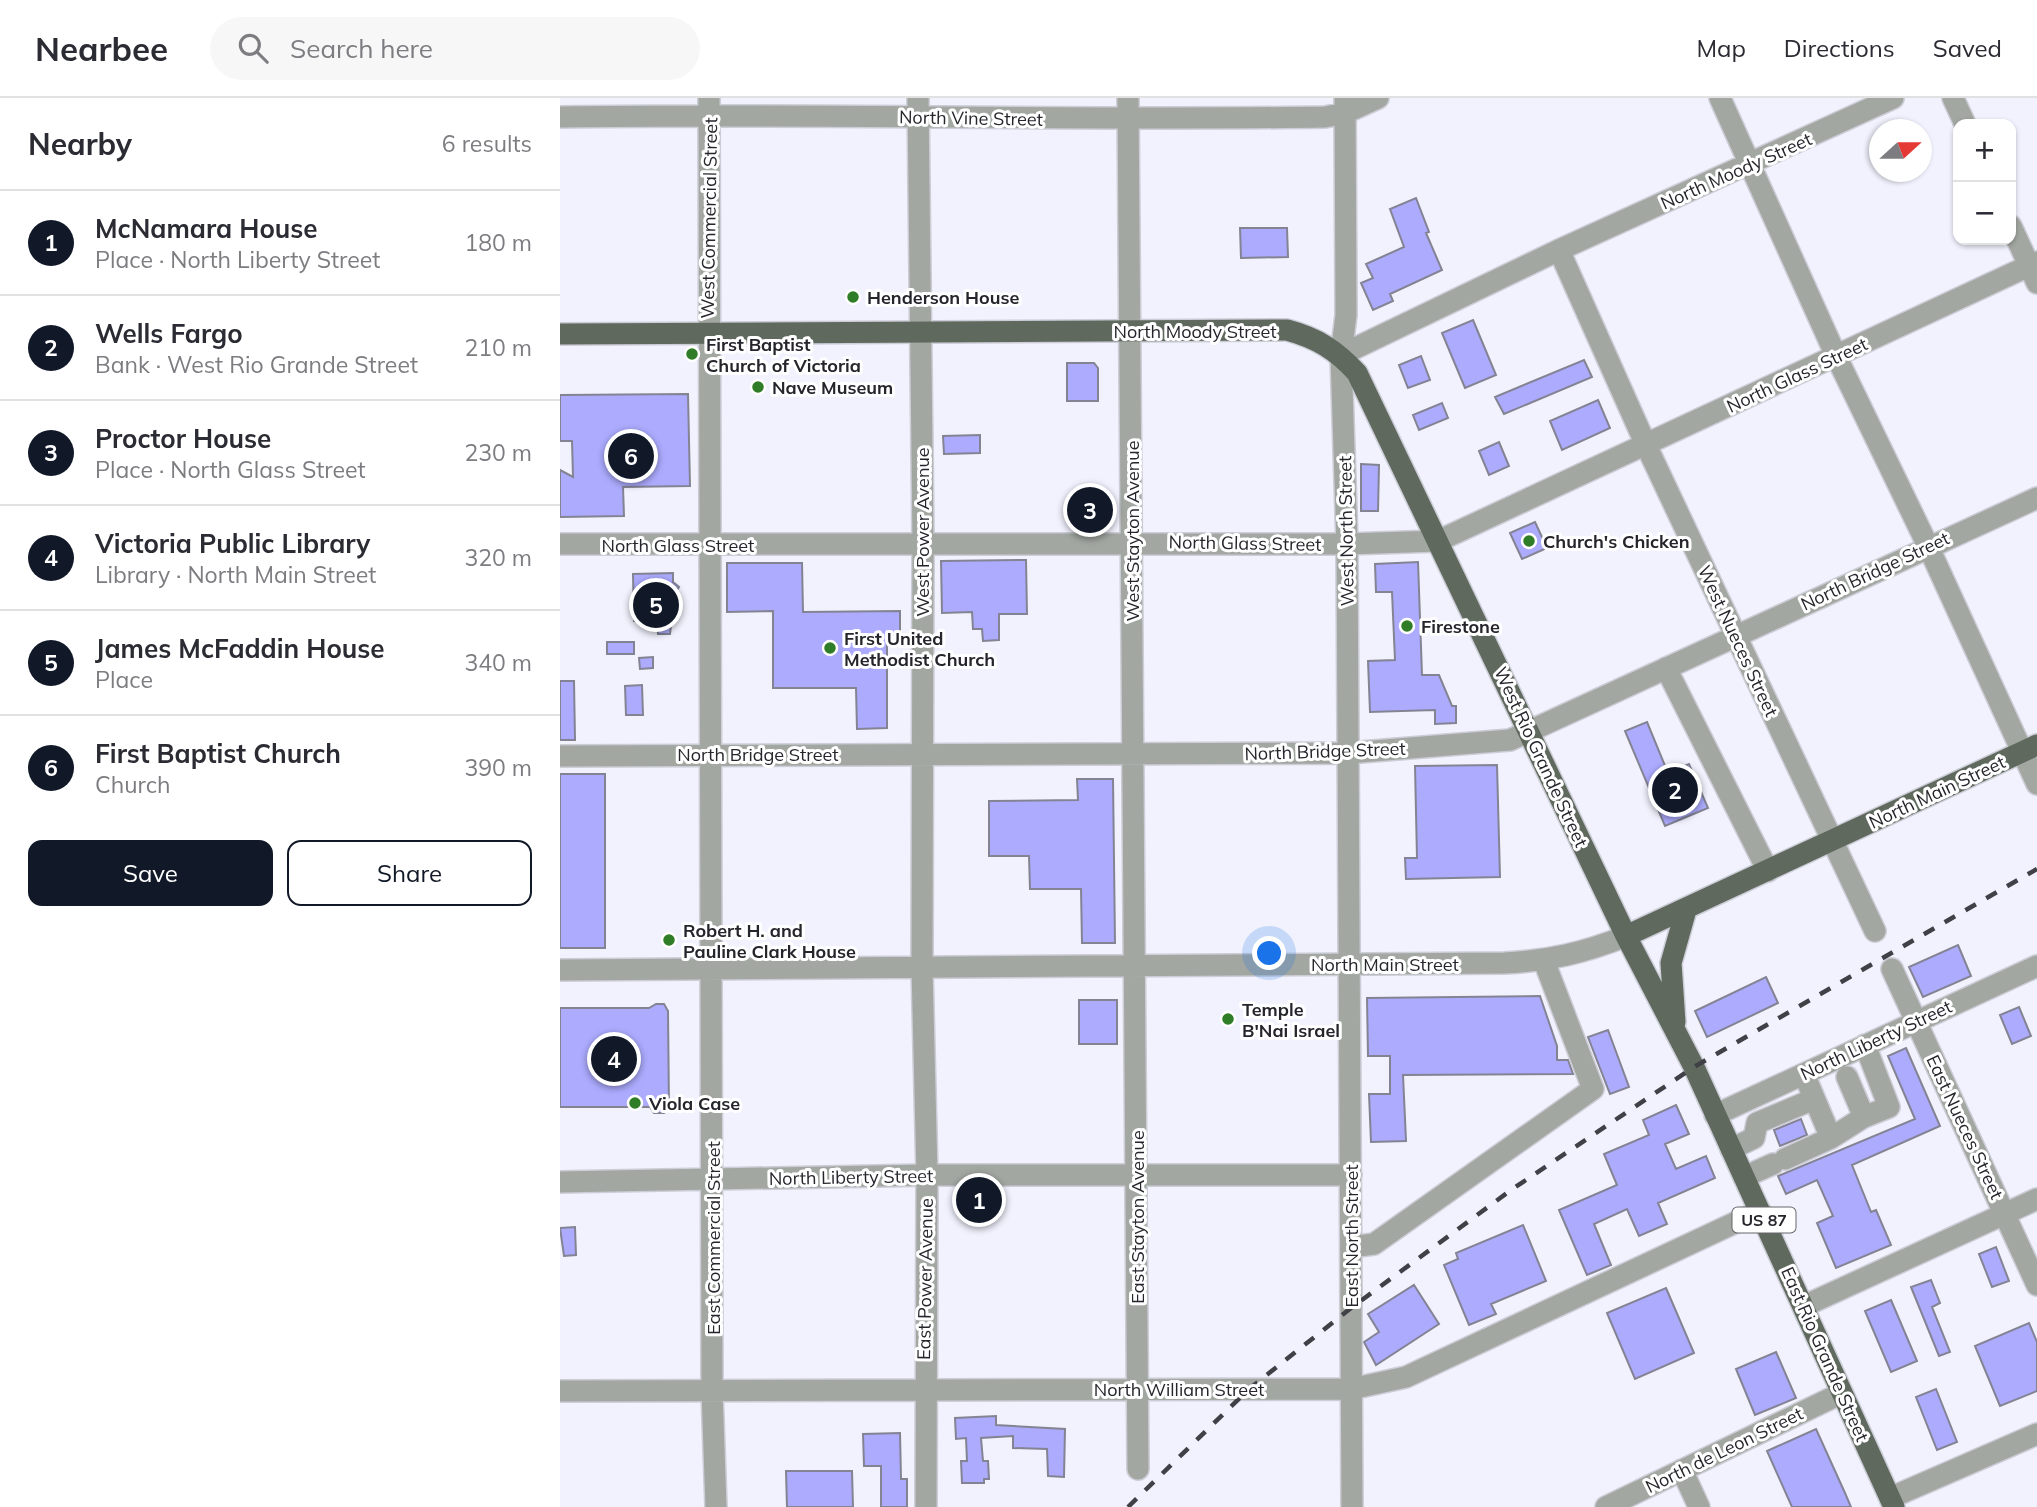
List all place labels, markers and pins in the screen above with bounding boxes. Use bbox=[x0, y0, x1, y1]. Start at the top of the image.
place label: Henderson House bbox=[867, 286, 1019, 309]
marker: Henderson House bbox=[845, 289, 861, 305]
place label: First Baptist Church of Victoria bbox=[706, 333, 861, 377]
marker: First Baptist Church of Victoria bbox=[684, 346, 700, 362]
place label: Nave Museum bbox=[772, 376, 893, 399]
marker: Nave Museum bbox=[750, 379, 766, 395]
pin: 6 bbox=[608, 430, 654, 482]
pin: 3 bbox=[1067, 484, 1113, 536]
place label: Church's Chicken bbox=[1543, 530, 1690, 553]
marker: Church's Chicken bbox=[1521, 533, 1537, 549]
pin: 5 bbox=[633, 579, 679, 631]
place label: Firestone bbox=[1421, 615, 1500, 638]
marker: Firestone bbox=[1399, 618, 1415, 634]
place label: First United Methodist Church bbox=[844, 627, 995, 671]
marker: First United Methodist Church bbox=[822, 640, 838, 656]
pin: 2 bbox=[1652, 764, 1698, 816]
place label: Robert H. and Pauline Clark House bbox=[683, 919, 856, 963]
marker: Robert H. and Pauline Clark House bbox=[661, 932, 677, 948]
place label: Temple B'Nai Israel bbox=[1242, 998, 1340, 1042]
marker: Temple B'Nai Israel bbox=[1220, 1011, 1236, 1027]
pin: 4 bbox=[591, 1033, 637, 1085]
place label: Viola Case bbox=[648, 1092, 740, 1115]
marker: Viola Case bbox=[627, 1095, 643, 1111]
pin: 1 bbox=[956, 1174, 1002, 1226]

